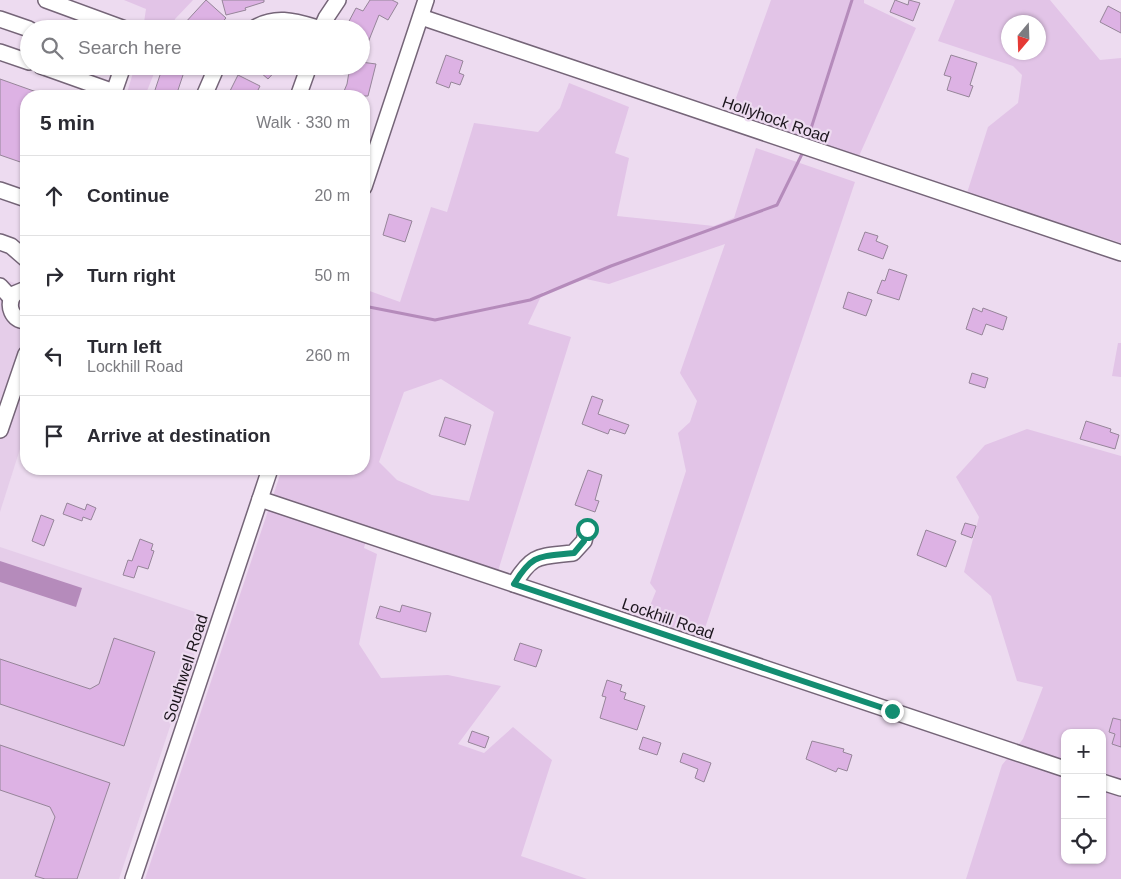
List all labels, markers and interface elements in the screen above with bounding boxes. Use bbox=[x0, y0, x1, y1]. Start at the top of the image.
north arrow bbox=[1001, 15, 1046, 60]
search box bbox=[20, 20, 370, 75]
icon: search bbox=[38, 34, 66, 62]
text: Search here bbox=[78, 37, 182, 58]
street label: Hollyhock Road bbox=[720, 93, 832, 146]
text: 5 min bbox=[40, 111, 95, 134]
text: Walk · 330 m bbox=[256, 114, 350, 131]
icon: ahead bbox=[40, 182, 68, 210]
text: Continue bbox=[87, 185, 169, 206]
text: 20 m bbox=[314, 187, 350, 204]
icon: right bbox=[40, 262, 68, 290]
text: Turn right bbox=[87, 265, 175, 286]
text: 50 m bbox=[314, 267, 350, 284]
text: Turn left bbox=[87, 336, 162, 357]
icon: left bbox=[40, 342, 68, 370]
text: 260 m bbox=[306, 347, 350, 364]
text: Lockhill Road bbox=[87, 358, 183, 375]
icon: arrive bbox=[40, 422, 68, 450]
text: Arrive at destination bbox=[87, 425, 271, 446]
route start bbox=[576, 518, 599, 541]
street label: Lockhill Road bbox=[620, 595, 716, 642]
street label: Southwell Road bbox=[160, 612, 211, 724]
route end bbox=[881, 700, 904, 723]
map controls bbox=[1061, 729, 1106, 864]
button: + bbox=[1061, 729, 1106, 774]
button: − bbox=[1061, 774, 1106, 819]
button: locate bbox=[1061, 819, 1106, 864]

